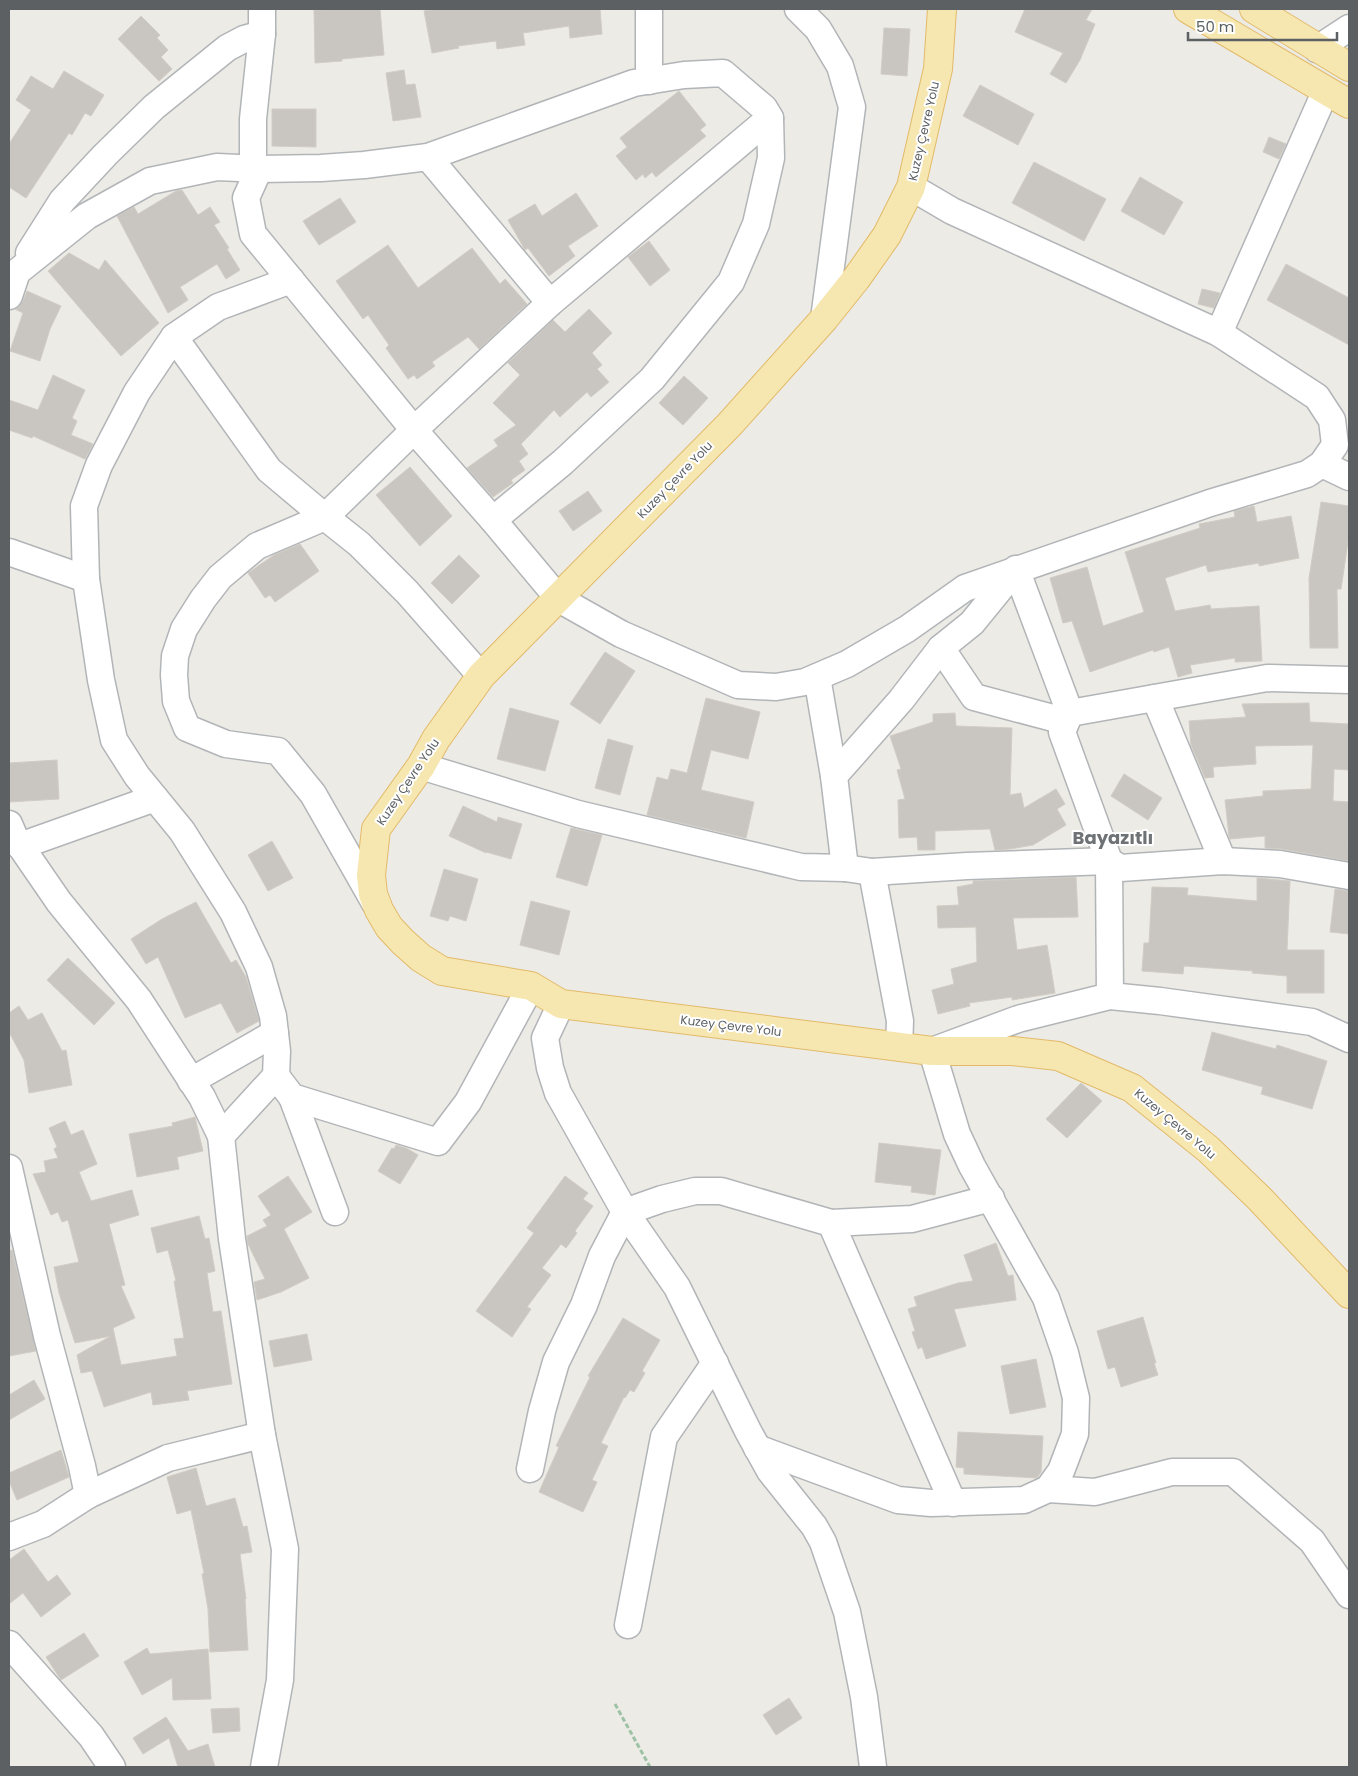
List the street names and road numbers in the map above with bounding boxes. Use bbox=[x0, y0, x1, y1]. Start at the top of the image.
street label: Kuzey Çevre Yolu bbox=[904, 79, 943, 182]
street label: Kuzey Çevre Yolu bbox=[633, 437, 716, 522]
street label: Kuzey Çevre Yolu bbox=[372, 735, 443, 829]
street label: Kuzey Çevre Yolu bbox=[680, 1011, 783, 1040]
street label: Kuzey Çevre Yolu bbox=[1131, 1084, 1220, 1163]

